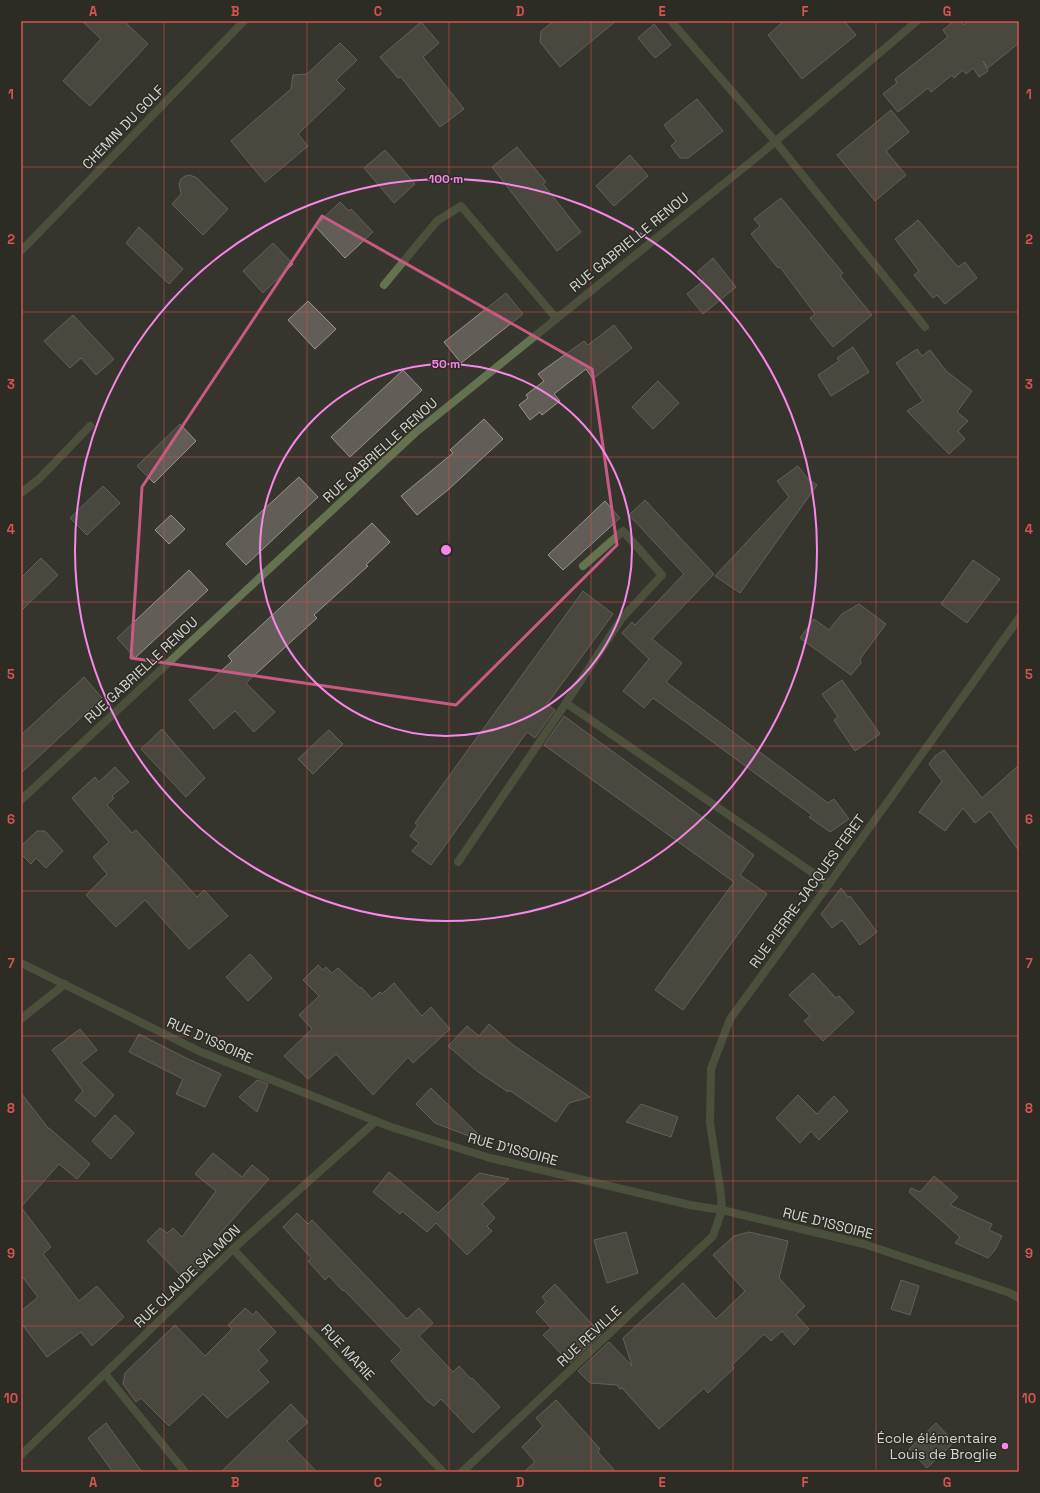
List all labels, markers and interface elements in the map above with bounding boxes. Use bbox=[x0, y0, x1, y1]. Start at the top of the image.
text: A bbox=[89, 3, 98, 20]
text: B bbox=[231, 3, 240, 20]
text: C bbox=[374, 3, 382, 20]
text: D bbox=[516, 3, 525, 20]
text: E bbox=[658, 3, 666, 20]
text: F bbox=[802, 3, 809, 20]
text: G bbox=[943, 3, 951, 20]
street label: CHEMIN DU GOLF bbox=[78, 81, 168, 173]
text: 1 bbox=[8, 86, 14, 103]
text: 1 bbox=[1026, 86, 1032, 103]
text: 100 m bbox=[429, 171, 463, 187]
street label: RUE GABRIELLE RENOU bbox=[566, 188, 692, 296]
text: 2 bbox=[7, 231, 15, 248]
text: 2 bbox=[1025, 231, 1033, 248]
text: 50 m bbox=[432, 356, 460, 372]
text: 3 bbox=[7, 376, 15, 393]
text: 3 bbox=[1025, 376, 1033, 393]
street label: RUE GABRIELLE RENOU bbox=[319, 394, 441, 506]
text: 4 bbox=[7, 521, 15, 538]
text: 4 bbox=[1025, 521, 1033, 538]
centre of rings bbox=[439, 543, 453, 557]
street label: RUE GABRIELLE RENOU bbox=[81, 613, 201, 727]
text: 5 bbox=[7, 666, 15, 683]
text: 5 bbox=[1025, 666, 1033, 683]
text: 6 bbox=[7, 811, 15, 828]
street label: RUE PIERRE-JACQUES FERET bbox=[745, 811, 869, 971]
text: 6 bbox=[1025, 811, 1033, 828]
text: 7 bbox=[7, 955, 15, 972]
text: 7 bbox=[1025, 955, 1033, 972]
street label: RUE D'ISSOIRE bbox=[164, 1013, 256, 1067]
text: 8 bbox=[7, 1100, 15, 1117]
text: 8 bbox=[1025, 1100, 1033, 1117]
street label: RUE D'ISSOIRE bbox=[466, 1128, 560, 1170]
street label: RUE D'ISSOIRE bbox=[781, 1203, 875, 1243]
street label: RUE CLAUDE SALMON bbox=[130, 1221, 244, 1331]
text: 9 bbox=[7, 1245, 15, 1262]
text: 9 bbox=[1025, 1245, 1033, 1262]
street label: RUE REVILLE bbox=[553, 1302, 625, 1370]
street label: RUE MARIE bbox=[317, 1320, 379, 1384]
text: 10 bbox=[4, 1390, 18, 1407]
text: 10 bbox=[1022, 1390, 1036, 1407]
place label: École élémentaire Louis de Broglie bbox=[877, 1429, 997, 1463]
marker: École élémentaire Louis de Broglie bbox=[1000, 1441, 1010, 1451]
text: A bbox=[89, 1474, 98, 1491]
text: B bbox=[231, 1474, 240, 1491]
text: C bbox=[374, 1474, 382, 1491]
text: D bbox=[516, 1474, 525, 1491]
text: E bbox=[658, 1474, 666, 1491]
text: F bbox=[802, 1474, 809, 1491]
text: G bbox=[943, 1474, 951, 1491]

